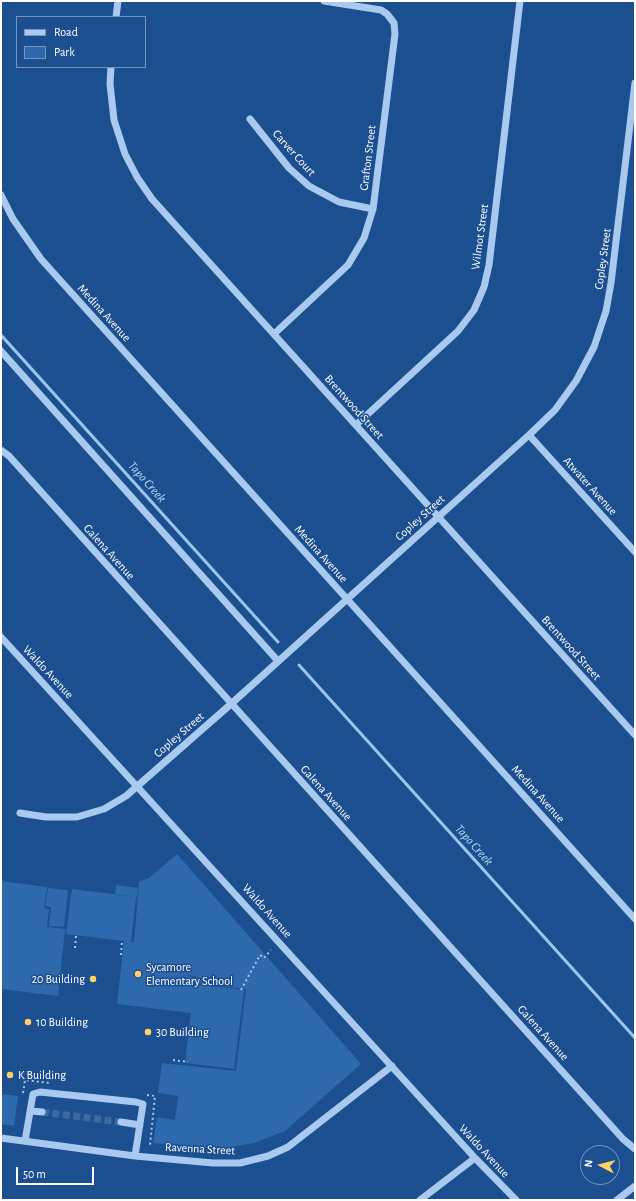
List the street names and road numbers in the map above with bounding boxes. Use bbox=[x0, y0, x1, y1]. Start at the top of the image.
street label: Grafton Street bbox=[357, 125, 379, 191]
street label: Carver Court bbox=[269, 127, 319, 179]
street label: Wilmot Street bbox=[468, 203, 492, 271]
street label: Copley Street bbox=[592, 227, 614, 291]
street label: Medina Avenue bbox=[74, 281, 134, 345]
street label: Brentwood Street bbox=[321, 372, 387, 442]
street label: Atwater Avenue bbox=[560, 454, 620, 518]
street label: Copley Street bbox=[392, 492, 448, 544]
street label: Galena Avenue bbox=[80, 521, 138, 583]
street label: Medina Avenue bbox=[291, 522, 351, 586]
street label: Brentwood Street bbox=[538, 613, 604, 683]
street label: Waldo Avenue bbox=[20, 642, 76, 702]
street label: Copley Street bbox=[151, 709, 207, 761]
street label: Galena Avenue bbox=[297, 762, 355, 824]
street label: Medina Avenue bbox=[508, 762, 568, 826]
street label: Waldo Avenue bbox=[239, 881, 295, 941]
street label: Galena Avenue bbox=[514, 1002, 572, 1064]
street label: Waldo Avenue bbox=[456, 1121, 512, 1181]
street label: Ravenna Street bbox=[165, 1140, 235, 1158]

